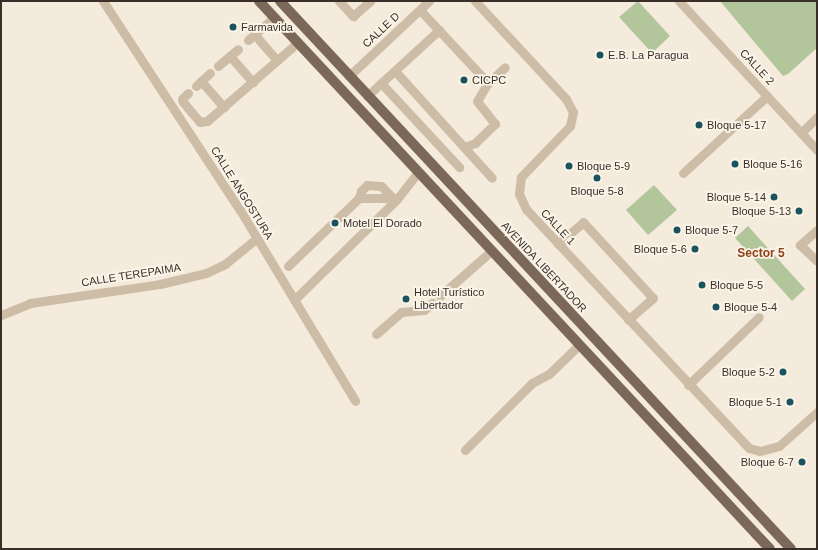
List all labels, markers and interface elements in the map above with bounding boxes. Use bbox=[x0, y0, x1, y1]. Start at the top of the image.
street label: CALLE D bbox=[360, 10, 402, 50]
place label: Farmavida bbox=[241, 20, 293, 34]
marker: Farmavida bbox=[228, 22, 238, 32]
street label: CALLE 2 bbox=[737, 46, 777, 88]
place label: E.B. La Paragua bbox=[608, 48, 689, 62]
marker: E.B. La Paragua bbox=[595, 50, 605, 60]
place label: CICPC bbox=[472, 73, 506, 87]
marker: CICPC bbox=[459, 75, 469, 85]
place label: Bloque 5-17 bbox=[707, 118, 766, 132]
marker: Bloque 5-17 bbox=[694, 120, 704, 130]
street label: CALLE ANGOSTURA bbox=[208, 144, 276, 242]
place label: Bloque 5-16 bbox=[743, 157, 802, 171]
place label: Bloque 5-9 bbox=[577, 159, 630, 173]
marker: Bloque 5-16 bbox=[730, 159, 740, 169]
marker: Bloque 5-9 bbox=[564, 161, 574, 171]
marker: Bloque 5-8 bbox=[592, 173, 602, 183]
place label: Bloque 5-8 bbox=[570, 184, 624, 198]
place label: Bloque 5-14 bbox=[707, 190, 766, 204]
marker: Bloque 5-14 bbox=[769, 192, 779, 202]
place label: Bloque 5-13 bbox=[732, 204, 791, 218]
street label: CALLE 1 bbox=[538, 206, 578, 248]
marker: Bloque 5-13 bbox=[794, 206, 804, 216]
place label: Motel El Dorado bbox=[343, 216, 422, 230]
marker: Motel El Dorado bbox=[330, 218, 340, 228]
street label: AVENIDA LIBERTADOR bbox=[498, 219, 590, 315]
place label: Bloque 5-7 bbox=[685, 223, 738, 237]
marker: Bloque 5-7 bbox=[672, 225, 682, 235]
place label: Bloque 5-6 bbox=[634, 242, 687, 256]
marker: Bloque 5-6 bbox=[690, 244, 700, 254]
district label: Sector 5 bbox=[737, 247, 785, 261]
street label: CALLE TEREPAIMA bbox=[80, 261, 182, 289]
place label: Bloque 5-5 bbox=[710, 278, 763, 292]
marker: Bloque 5-5 bbox=[697, 280, 707, 290]
place label: Hotel Turístico Libertador bbox=[414, 286, 485, 312]
marker: Hotel Turístico Libertador bbox=[401, 294, 411, 304]
place label: Bloque 5-4 bbox=[724, 300, 777, 314]
marker: Bloque 5-4 bbox=[711, 302, 721, 312]
place label: Bloque 5-2 bbox=[722, 365, 775, 379]
marker: Bloque 5-2 bbox=[778, 367, 788, 377]
place label: Bloque 5-1 bbox=[729, 395, 782, 409]
marker: Bloque 5-1 bbox=[785, 397, 795, 407]
place label: Bloque 6-7 bbox=[741, 455, 794, 469]
marker: Bloque 6-7 bbox=[797, 457, 807, 467]

